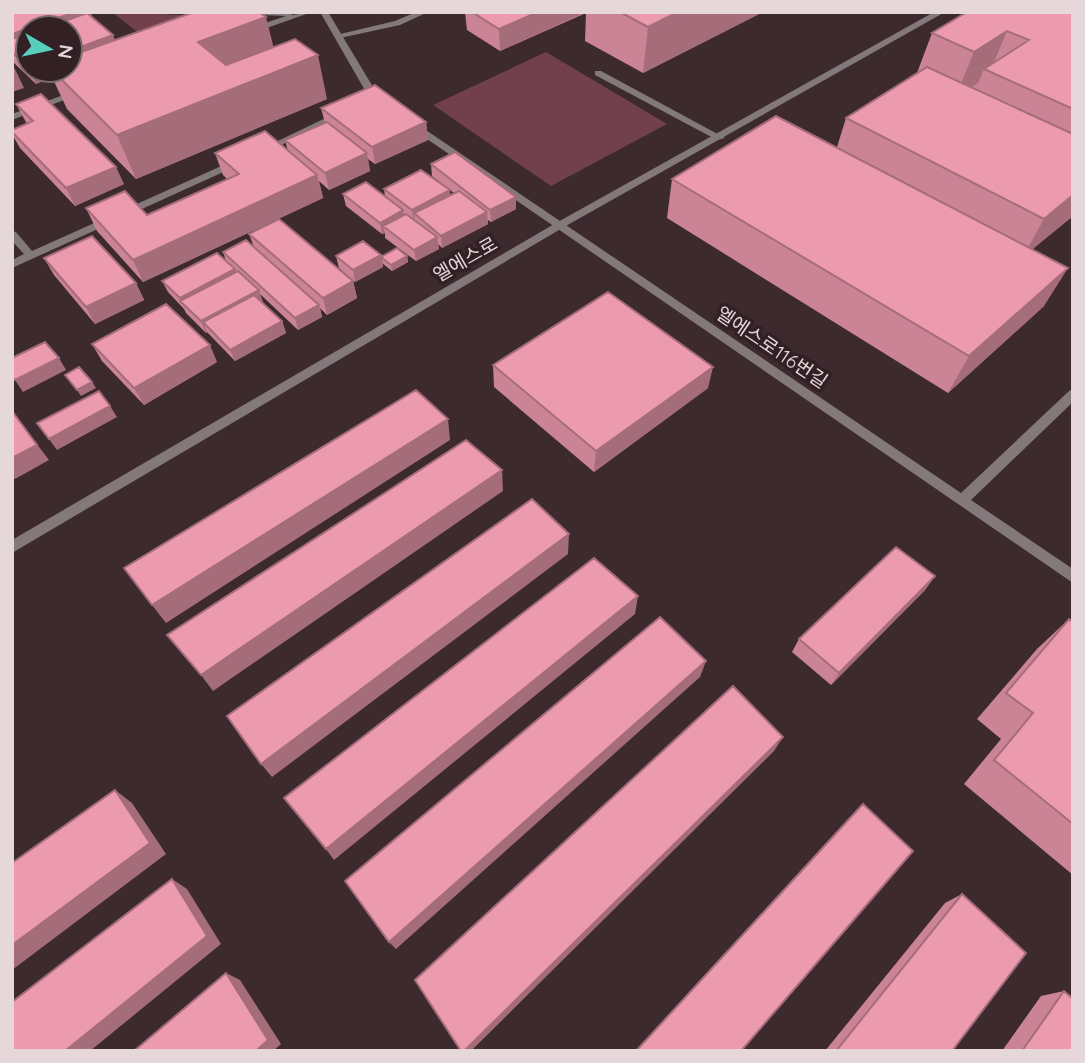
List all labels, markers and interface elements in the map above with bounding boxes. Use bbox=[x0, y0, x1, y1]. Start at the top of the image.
north arrow bbox=[14, 14, 84, 84]
text: N bbox=[53, 43, 79, 60]
street label: 엘에스로 bbox=[429, 231, 501, 287]
street label: 엘에스로116번길 bbox=[712, 301, 832, 393]

